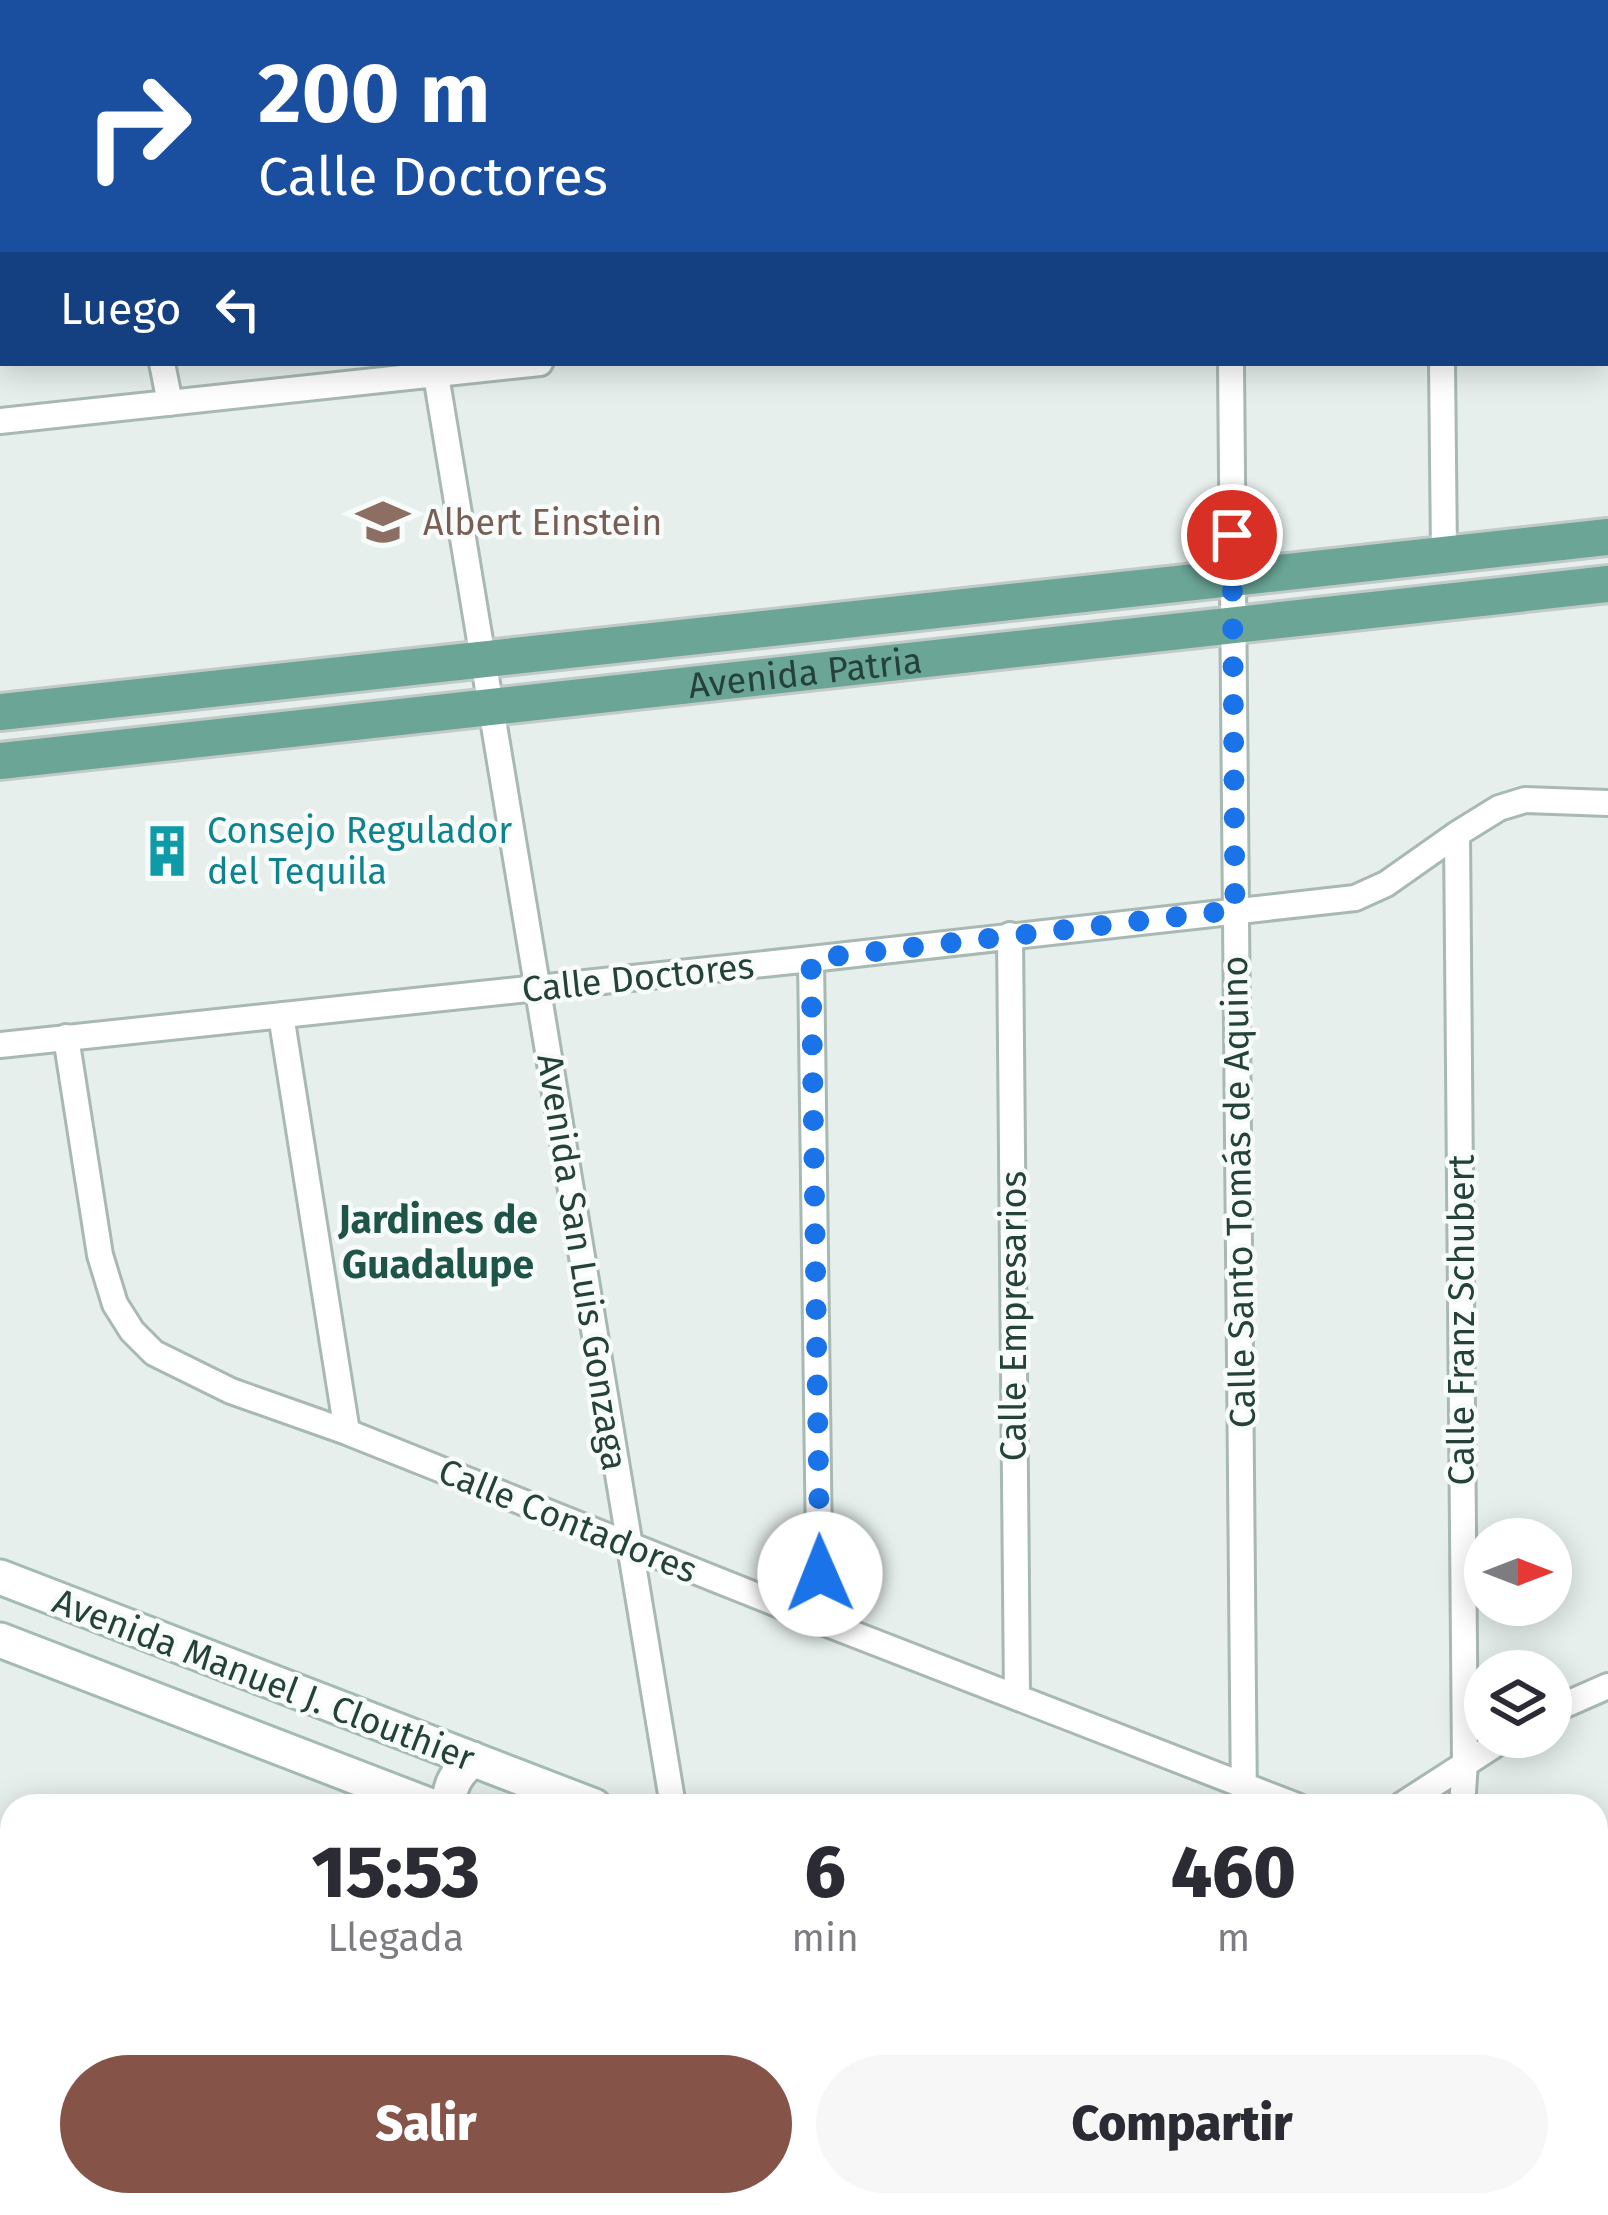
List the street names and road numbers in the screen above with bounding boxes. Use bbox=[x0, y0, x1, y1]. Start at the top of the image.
street label: Avenida Patria bbox=[686, 639, 924, 708]
street label: Calle Doctores bbox=[520, 944, 756, 1012]
street label: Calle Santo Tomás de Aquino bbox=[1213, 955, 1265, 1429]
street label: Avenida San Luis Gonzaga bbox=[527, 1051, 637, 1474]
street label: Calle Franz Schubert bbox=[1440, 1155, 1484, 1485]
street label: Calle Empresarios bbox=[992, 1171, 1036, 1461]
street label: Calle Contadores bbox=[432, 1449, 703, 1593]
street label: Avenida Manuel J. Clouthier bbox=[47, 1579, 481, 1781]

